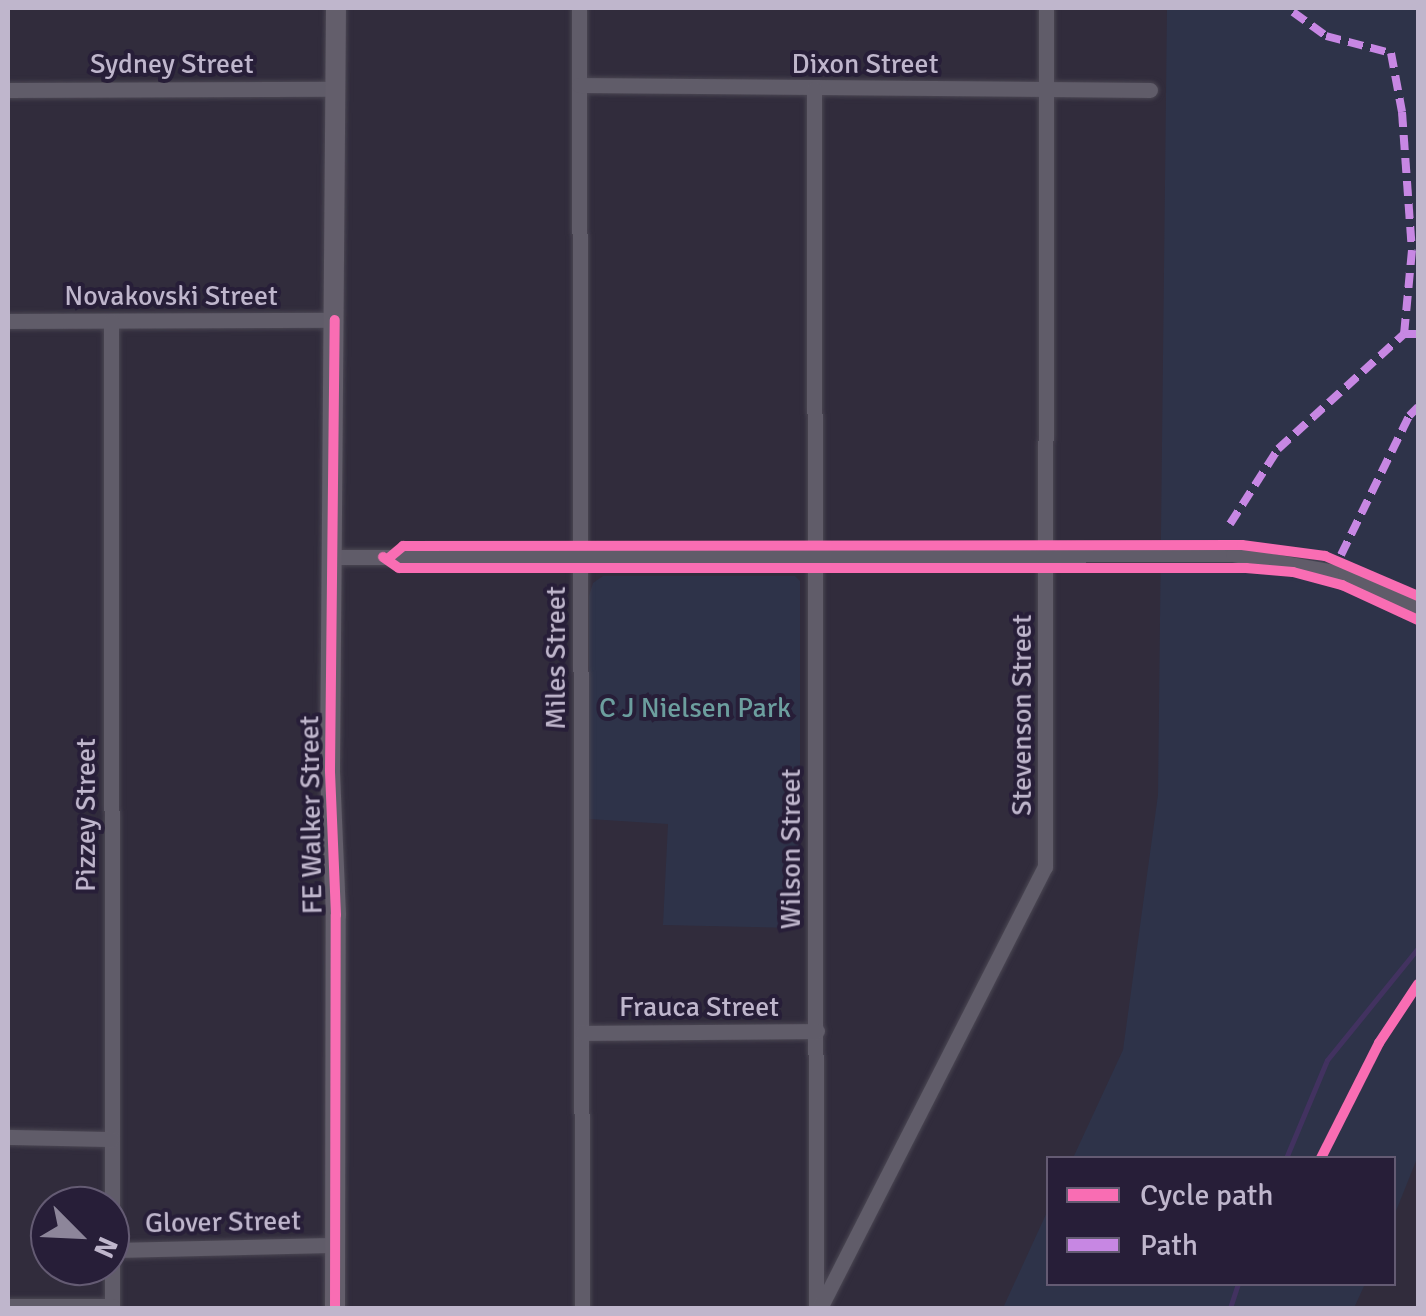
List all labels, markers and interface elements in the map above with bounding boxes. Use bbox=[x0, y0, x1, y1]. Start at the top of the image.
street label: Sydney Street bbox=[90, 47, 254, 81]
street label: Dixon Street bbox=[792, 47, 938, 81]
street label: Novakovski Street bbox=[64, 279, 278, 313]
street label: Miles Street bbox=[539, 586, 573, 730]
street label: Stevenson Street bbox=[1005, 614, 1039, 816]
park label: C J Nielsen Park bbox=[599, 691, 791, 725]
street label: FE Walker Street bbox=[292, 715, 330, 915]
street label: Pizzey Street bbox=[69, 738, 103, 892]
street label: Wilson Street bbox=[774, 769, 808, 929]
street label: Frauca Street bbox=[619, 990, 779, 1024]
legend bbox=[1046, 1156, 1396, 1286]
text: Cycle path bbox=[1140, 1177, 1274, 1214]
north arrow bbox=[30, 1186, 130, 1286]
street label: Glover Street bbox=[145, 1204, 301, 1240]
text: Path bbox=[1140, 1227, 1198, 1264]
text: N bbox=[86, 1232, 125, 1263]

